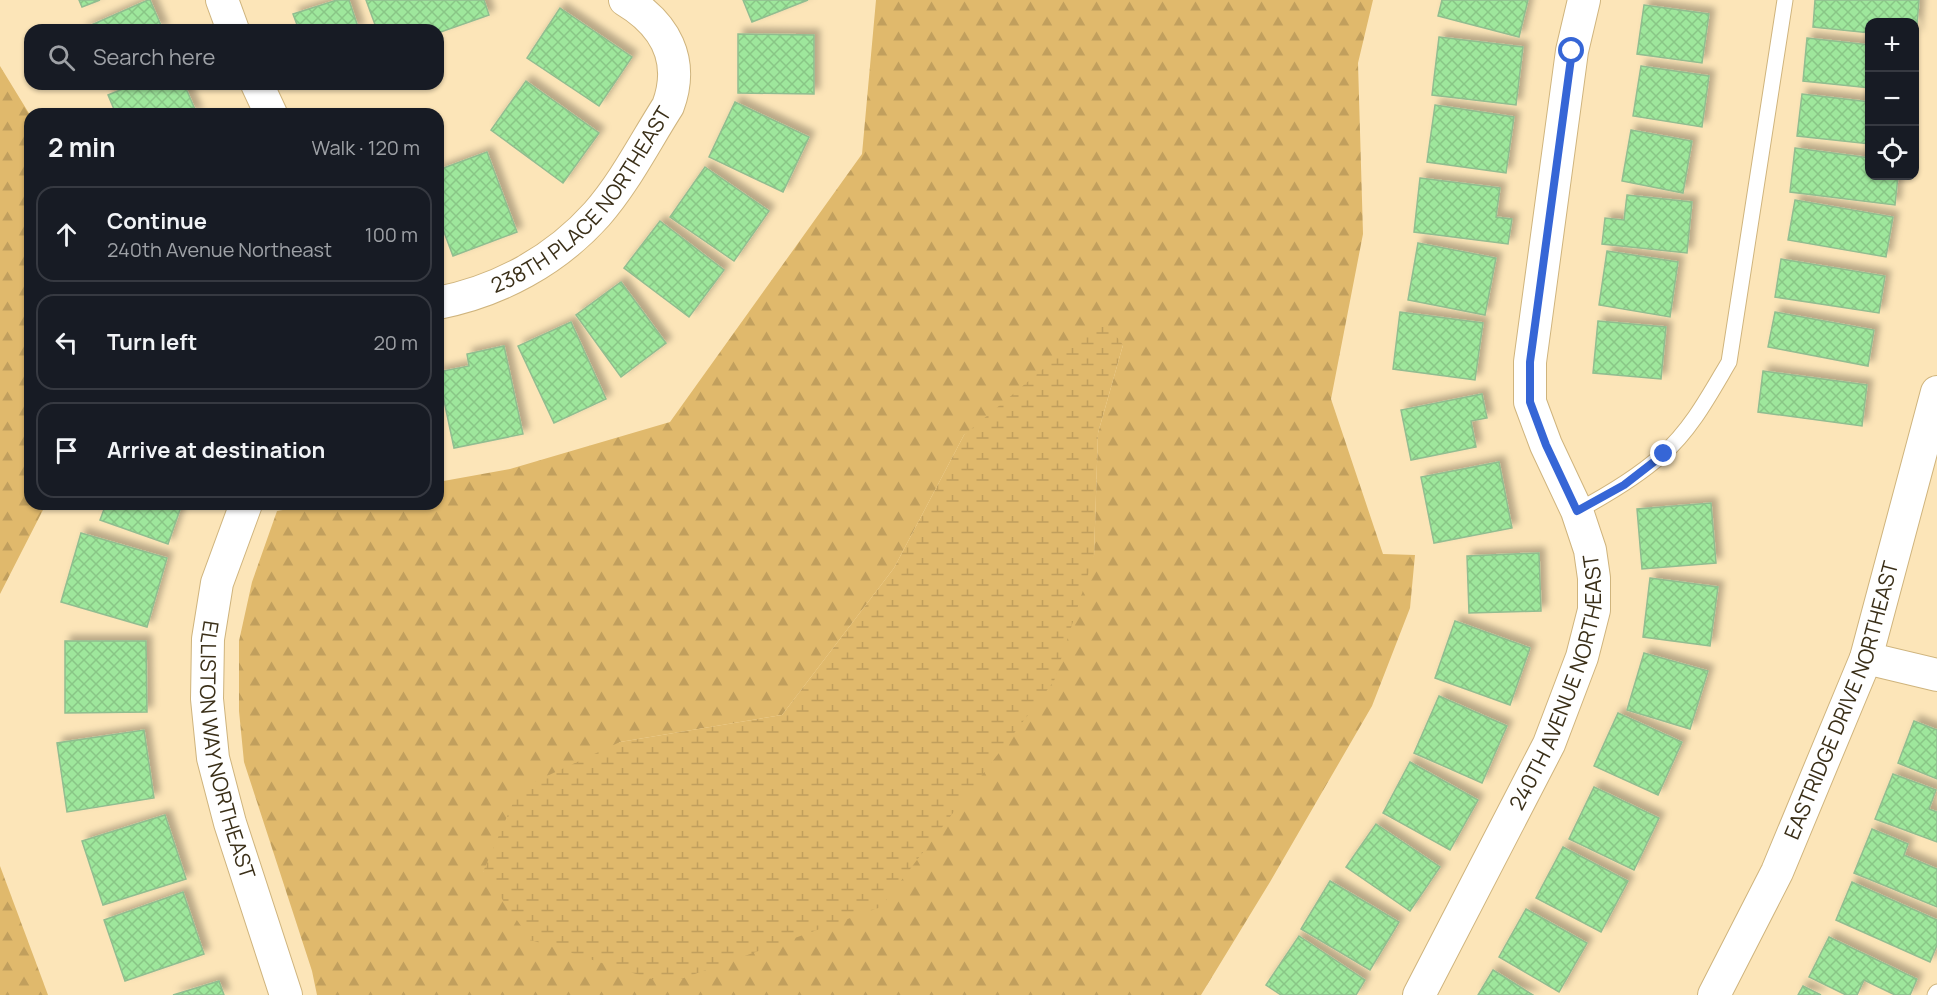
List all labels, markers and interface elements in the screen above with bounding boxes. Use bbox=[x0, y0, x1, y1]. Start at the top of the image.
map controls bbox=[1865, 18, 1919, 180]
button: + bbox=[1865, 18, 1919, 72]
search box bbox=[24, 24, 444, 90]
route start bbox=[1558, 37, 1584, 63]
icon: search bbox=[45, 41, 78, 74]
text: Search here bbox=[93, 42, 215, 72]
button: − bbox=[1865, 72, 1919, 126]
street label: 238TH PLACE NORTHEAST bbox=[486, 101, 677, 299]
button: locate bbox=[1865, 126, 1919, 180]
text: 2 min bbox=[48, 129, 116, 165]
text: Walk · 120 m bbox=[312, 134, 420, 161]
text: Continue bbox=[107, 206, 207, 236]
icon: ahead bbox=[50, 218, 83, 251]
text: 100 m bbox=[365, 221, 418, 248]
text: 240th Avenue Northeast bbox=[107, 236, 332, 263]
icon: left bbox=[50, 326, 83, 359]
text: Turn left bbox=[107, 327, 197, 357]
text: 20 m bbox=[373, 329, 418, 356]
icon: arrive bbox=[50, 434, 83, 467]
text: Arrive at destination bbox=[107, 435, 325, 465]
route end bbox=[1650, 440, 1676, 466]
street label: 240TH AVENUE NORTHEAST bbox=[1502, 552, 1608, 814]
street label: EASTRIDGE DRIVE NORTHEAST bbox=[1777, 558, 1904, 843]
street label: ELLISTON WAY NORTHEAST bbox=[194, 619, 262, 883]

